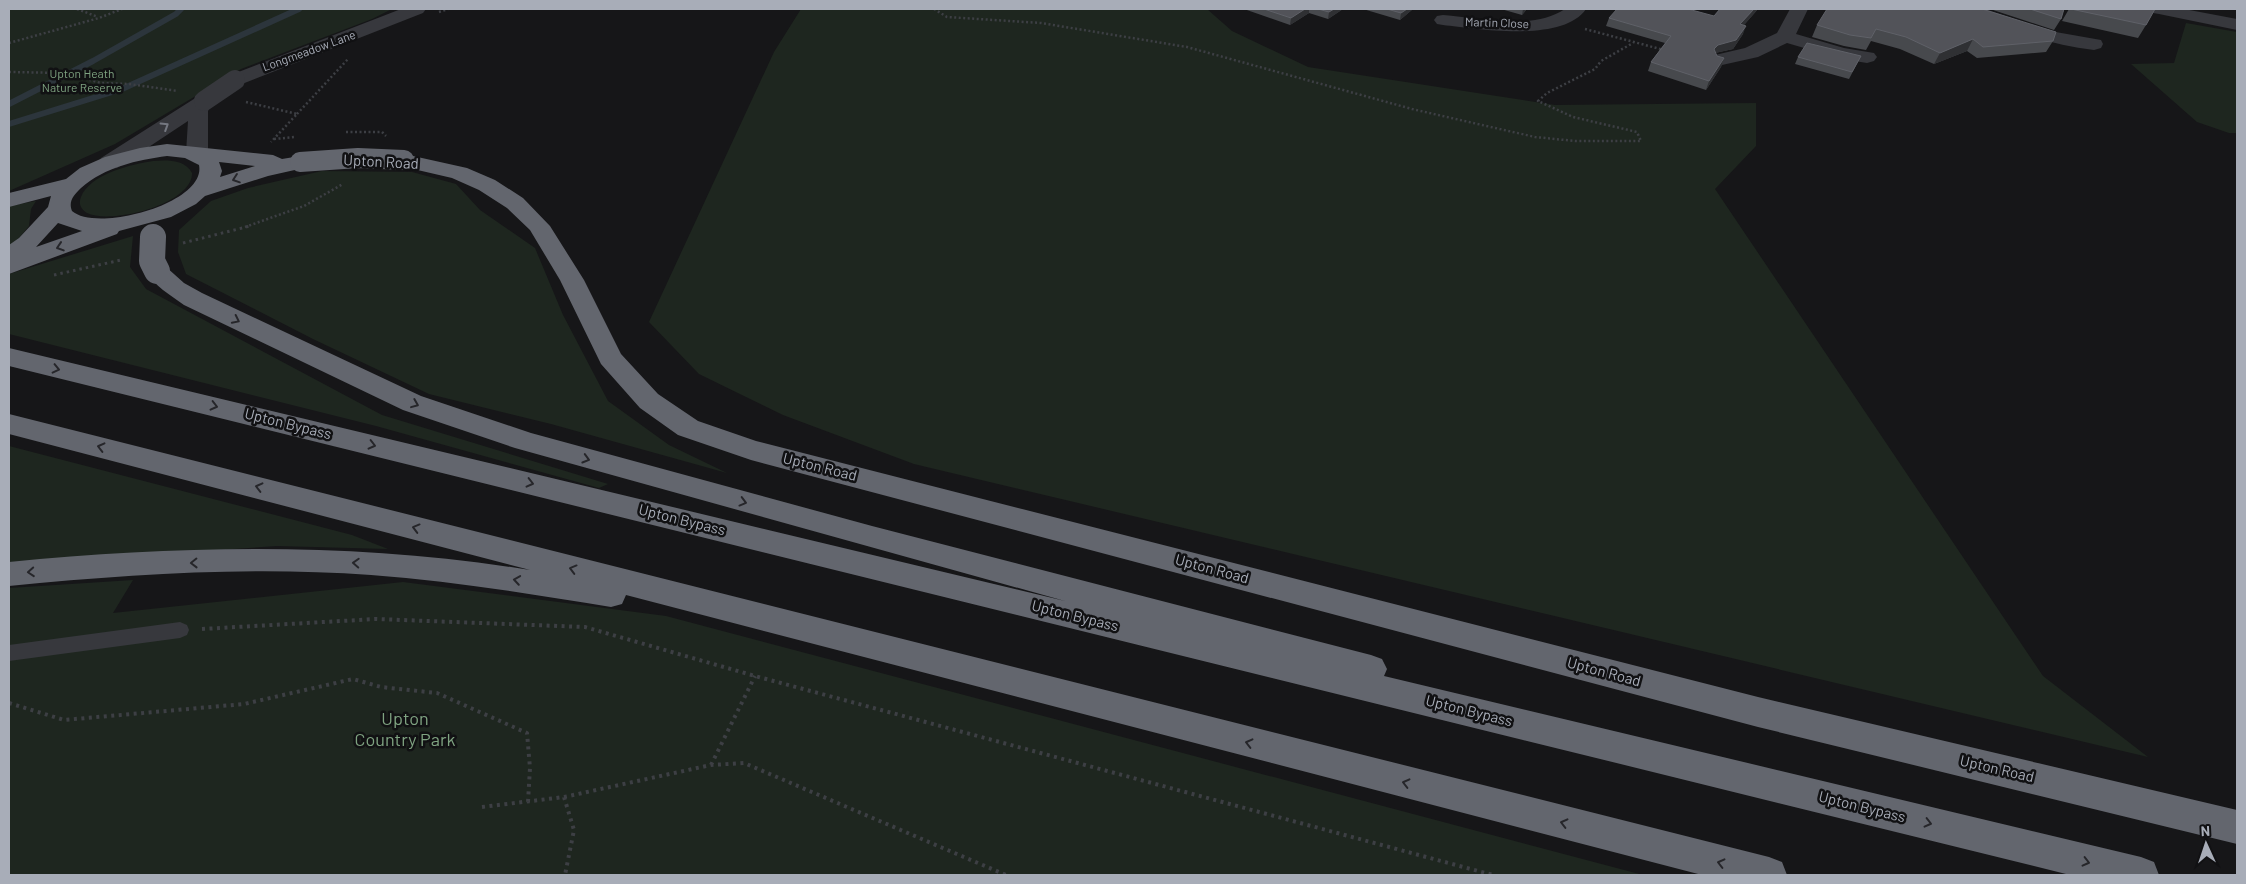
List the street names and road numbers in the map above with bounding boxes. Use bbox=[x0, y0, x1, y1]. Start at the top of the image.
street label: Martin Close bbox=[1465, 14, 1529, 30]
street label: Longmeadow Lane bbox=[260, 27, 357, 73]
street label: Upton Road bbox=[343, 150, 419, 172]
street label: Upton Bypass bbox=[243, 404, 334, 443]
street label: Upton Road bbox=[781, 448, 859, 484]
street label: Upton Bypass bbox=[637, 500, 728, 539]
street label: Upton Road bbox=[1173, 550, 1251, 587]
street label: Upton Bypass bbox=[1030, 596, 1121, 635]
street label: Upton Road bbox=[1565, 653, 1643, 690]
street label: Upton Bypass bbox=[1424, 691, 1515, 730]
street label: Upton Road bbox=[1958, 751, 2036, 785]
street label: Upton Bypass bbox=[1817, 787, 1908, 826]

